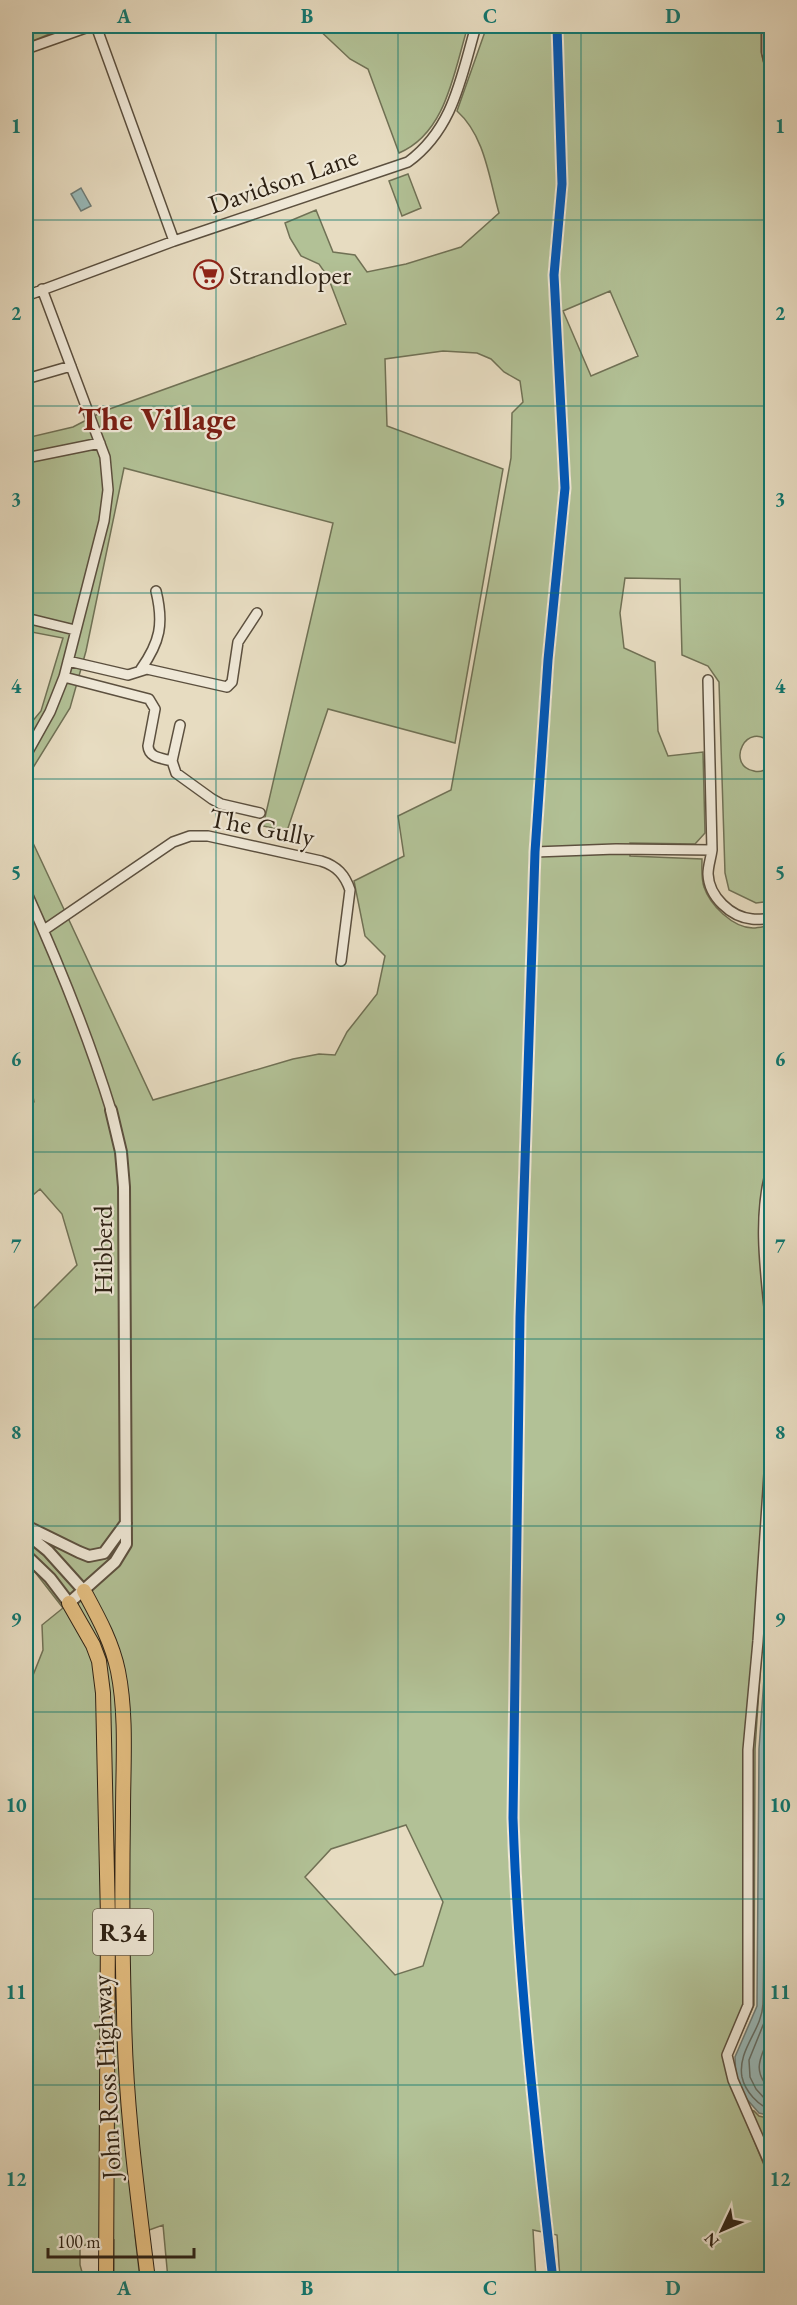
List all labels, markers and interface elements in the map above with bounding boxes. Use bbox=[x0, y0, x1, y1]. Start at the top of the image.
text: A bbox=[116, 3, 132, 29]
text: B bbox=[301, 3, 313, 29]
text: C bbox=[483, 3, 497, 29]
text: D bbox=[665, 3, 681, 29]
text: 1 bbox=[11, 113, 21, 139]
text: 1 bbox=[775, 113, 785, 139]
street label: Davidson Lane bbox=[204, 138, 362, 222]
place label: Strandloper bbox=[229, 257, 351, 292]
supermarket icon: Strandloper bbox=[192, 258, 224, 290]
text: 2 bbox=[11, 300, 22, 326]
text: 2 bbox=[775, 300, 786, 326]
district label: The Village bbox=[78, 397, 236, 440]
text: 3 bbox=[11, 486, 21, 512]
text: 3 bbox=[775, 486, 785, 512]
text: 4 bbox=[11, 673, 22, 699]
text: 4 bbox=[775, 673, 786, 699]
street label: The Gully bbox=[206, 800, 318, 854]
text: 5 bbox=[11, 859, 21, 885]
text: 5 bbox=[775, 859, 785, 885]
text: 6 bbox=[11, 1046, 22, 1072]
text: 6 bbox=[775, 1046, 786, 1072]
street label: Hibberd bbox=[85, 1205, 120, 1295]
text: 7 bbox=[11, 1233, 22, 1259]
text: 7 bbox=[775, 1233, 786, 1259]
text: 8 bbox=[11, 1419, 21, 1445]
text: 8 bbox=[775, 1419, 785, 1445]
text: 9 bbox=[11, 1606, 22, 1632]
text: 9 bbox=[775, 1606, 786, 1632]
text: 10 bbox=[5, 1792, 27, 1818]
text: 10 bbox=[769, 1792, 791, 1818]
road number: R34 bbox=[93, 1909, 153, 1955]
street label: John Ross Highway bbox=[83, 1974, 129, 2182]
text: 11 bbox=[5, 1979, 27, 2005]
text: 11 bbox=[769, 1979, 791, 2005]
text: 12 bbox=[5, 2166, 27, 2192]
text: 12 bbox=[769, 2166, 791, 2192]
north arrow bbox=[692, 2200, 752, 2260]
scale bar bbox=[48, 2221, 194, 2259]
text: N bbox=[699, 2228, 724, 2252]
text: 100 m bbox=[57, 2230, 101, 2253]
text: A bbox=[116, 2275, 132, 2301]
text: B bbox=[301, 2275, 313, 2301]
text: C bbox=[483, 2275, 497, 2301]
text: D bbox=[665, 2275, 681, 2301]

